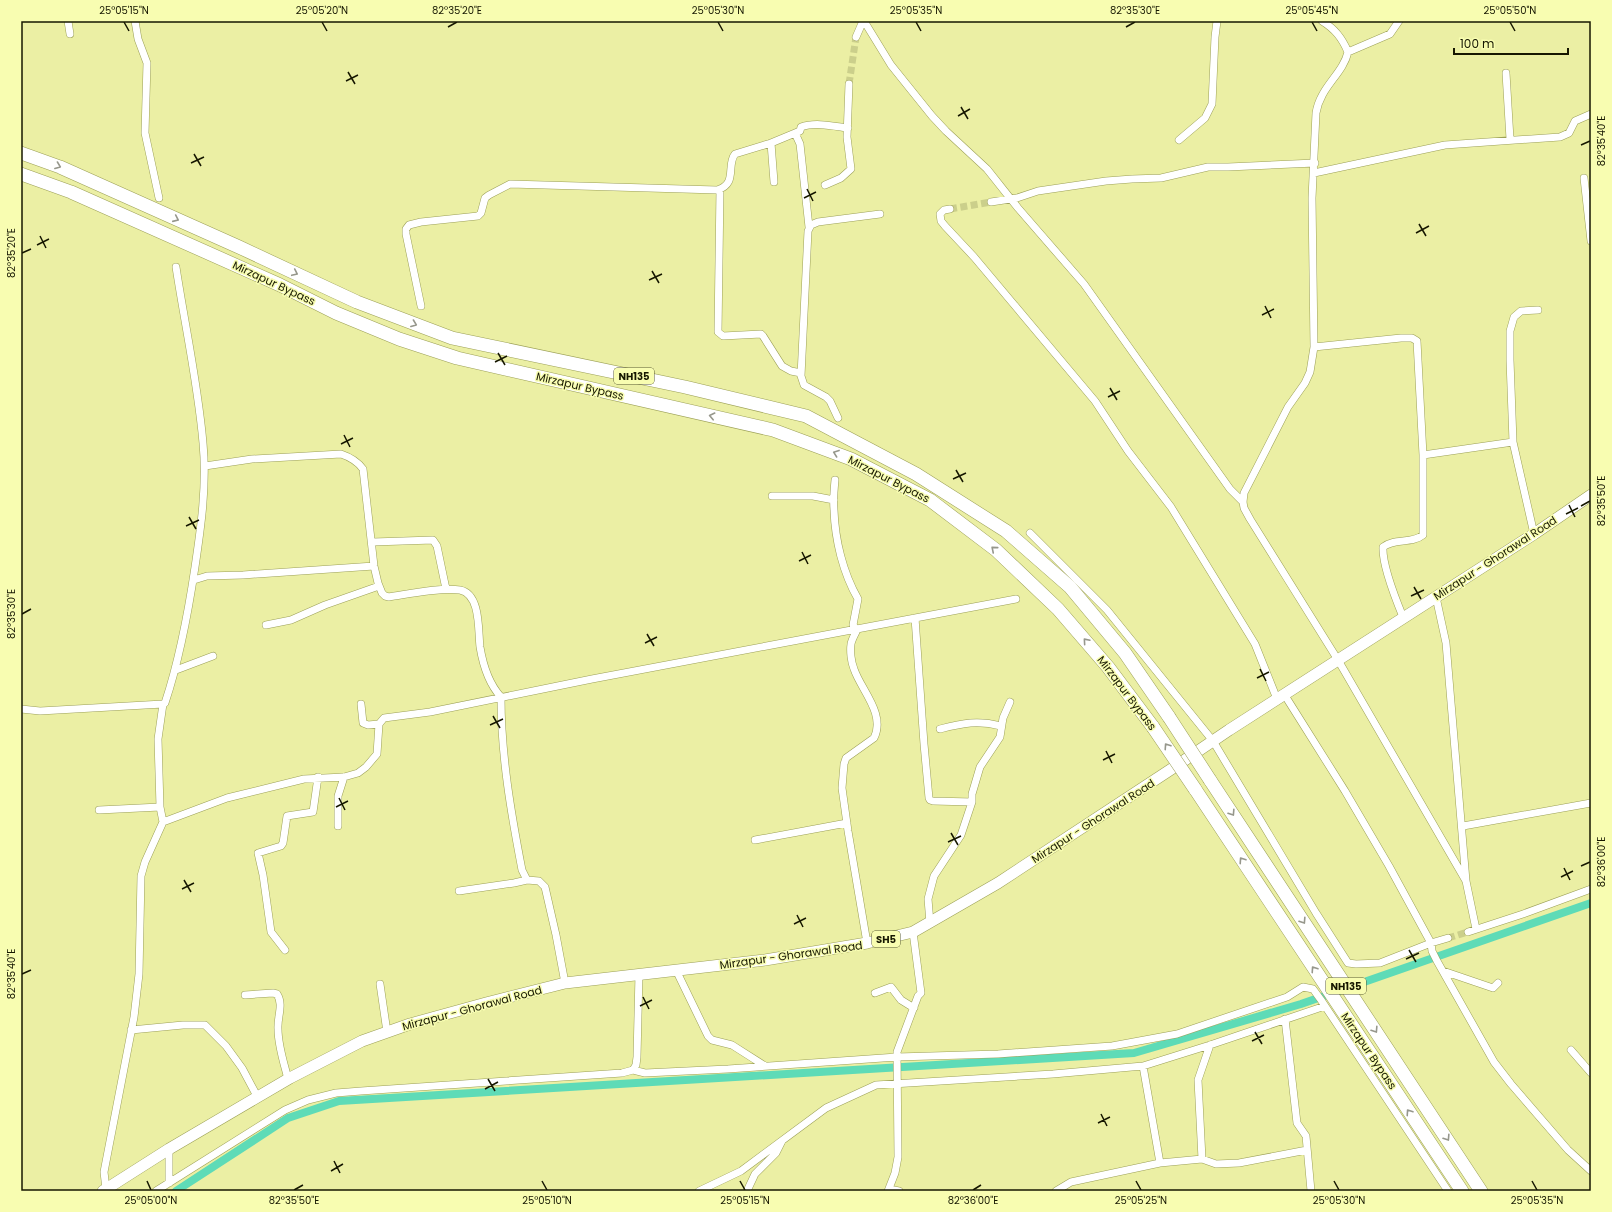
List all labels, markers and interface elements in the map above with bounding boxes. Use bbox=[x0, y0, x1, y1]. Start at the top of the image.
text: 25°05'15"N bbox=[99, 3, 149, 18]
text: 25°05'20"N bbox=[296, 3, 348, 18]
text: 82°35'20"E bbox=[432, 3, 482, 18]
text: 25°05'30"N bbox=[692, 3, 744, 18]
text: 25°05'35"N bbox=[890, 3, 942, 18]
text: 82°35'30"E bbox=[1110, 3, 1160, 18]
text: 25°05'45"N bbox=[1286, 3, 1338, 18]
text: 25°05'50"N bbox=[1484, 3, 1536, 18]
scale bar bbox=[1454, 30, 1568, 56]
text: 100 m bbox=[1460, 35, 1494, 52]
text: 82°35'40"E bbox=[1594, 116, 1609, 166]
one-way arrow bbox=[54, 162, 61, 170]
one-way arrow bbox=[172, 214, 180, 222]
text: 82°35'20"E bbox=[4, 228, 19, 278]
street label: Mirzapur Bypass bbox=[230, 257, 318, 309]
one-way arrow bbox=[290, 268, 298, 276]
one-way arrow bbox=[411, 319, 418, 327]
street label: Mirzapur Bypass bbox=[535, 368, 626, 404]
road number: NH135 bbox=[614, 368, 654, 384]
one-way arrow bbox=[708, 413, 715, 421]
one-way arrow bbox=[833, 450, 840, 458]
street label: Mirzapur Bypass bbox=[845, 452, 933, 507]
text: 82°35'50"E bbox=[1594, 476, 1609, 526]
street label: Mirzapur - Ghorawal Road bbox=[1430, 512, 1560, 604]
one-way arrow bbox=[992, 547, 999, 554]
text: 82°35'30"E bbox=[4, 589, 19, 639]
one-way arrow bbox=[1083, 638, 1091, 646]
street label: Mirzapur Bypass bbox=[1094, 652, 1160, 734]
one-way arrow bbox=[1164, 744, 1171, 751]
street label: Mirzapur - Ghorawal Road bbox=[1028, 775, 1158, 867]
one-way arrow bbox=[1227, 809, 1235, 816]
text: 82°36'00"E bbox=[1594, 837, 1609, 887]
one-way arrow bbox=[1240, 857, 1247, 864]
one-way arrow bbox=[1298, 917, 1306, 924]
road number: SH5 bbox=[872, 931, 900, 947]
street label: Mirzapur - Ghorawal Road bbox=[719, 937, 863, 973]
text: 82°35'40"E bbox=[4, 949, 19, 999]
one-way arrow bbox=[1312, 966, 1319, 973]
road number: NH135 bbox=[1326, 978, 1366, 994]
street label: Mirzapur - Ghorawal Road bbox=[400, 982, 544, 1034]
street label: Mirzapur Bypass bbox=[1337, 1009, 1401, 1093]
one-way arrow bbox=[1370, 1026, 1378, 1033]
one-way arrow bbox=[1407, 1109, 1414, 1116]
one-way arrow bbox=[1442, 1134, 1449, 1141]
text: 25°05'00"N bbox=[125, 1193, 177, 1208]
text: 82°35'50"E bbox=[269, 1193, 319, 1208]
text: 25°05'10"N bbox=[522, 1193, 572, 1208]
text: 25°05'15"N bbox=[720, 1193, 770, 1208]
text: 82°36'00"E bbox=[948, 1193, 998, 1208]
text: 25°05'25"N bbox=[1115, 1193, 1167, 1208]
text: 25°05'30"N bbox=[1313, 1193, 1365, 1208]
text: 25°05'35"N bbox=[1511, 1193, 1563, 1208]

